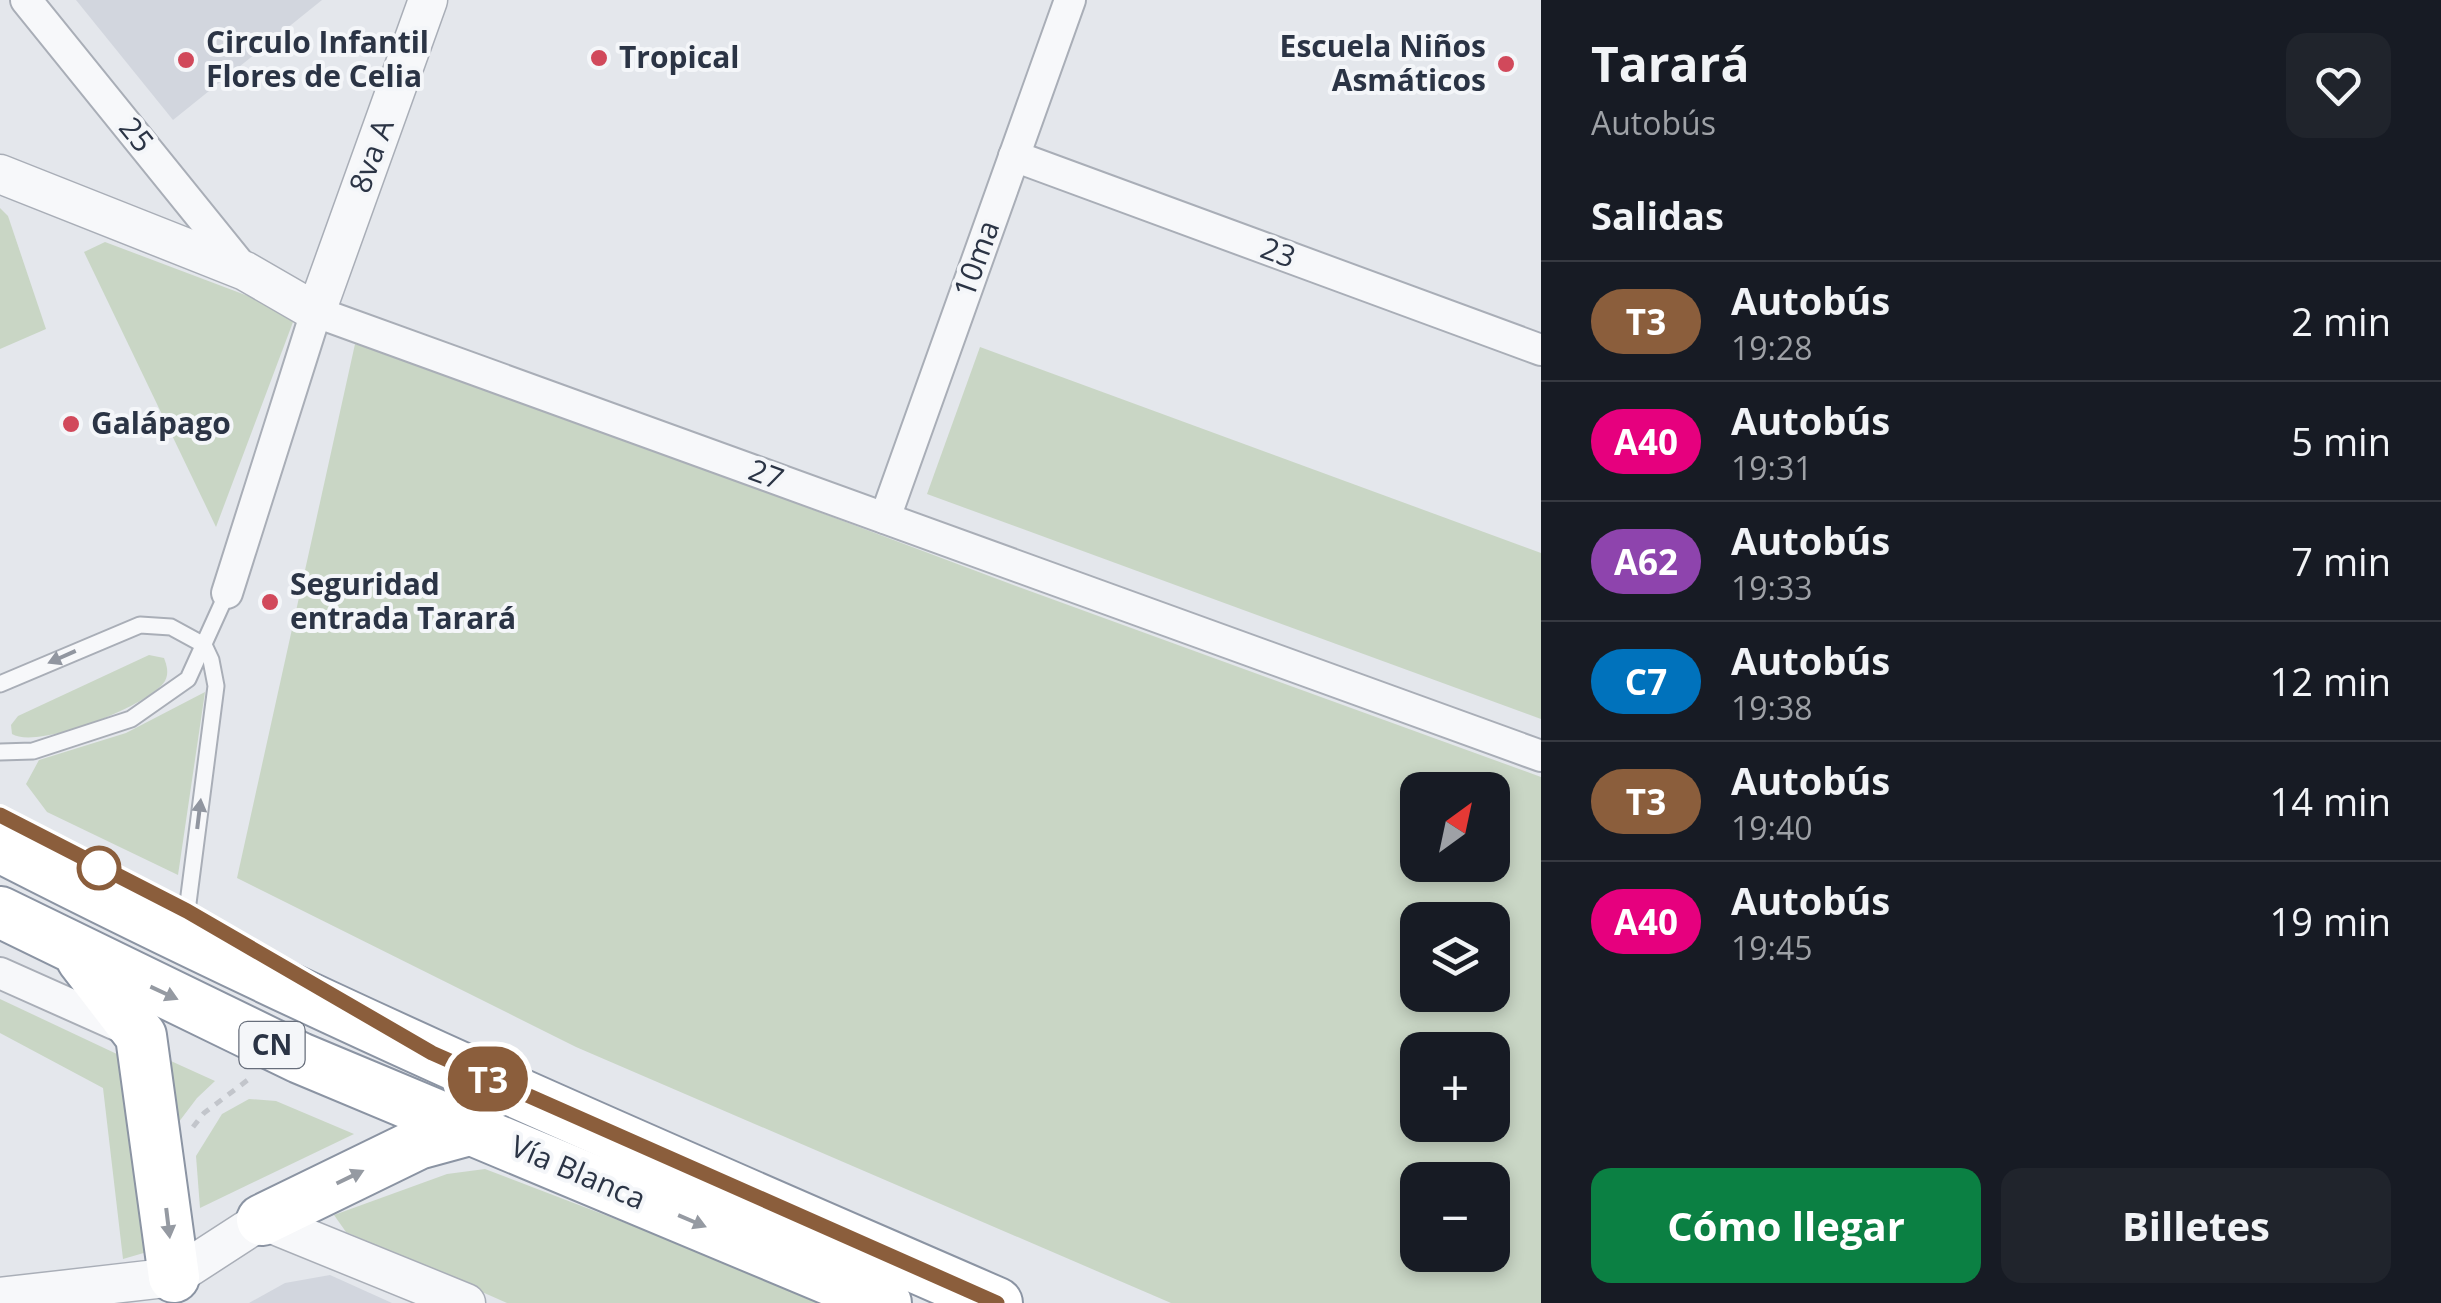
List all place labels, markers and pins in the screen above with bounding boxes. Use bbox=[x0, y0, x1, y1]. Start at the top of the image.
place label: Circulo Infantil Flores de Celia bbox=[206, 21, 429, 96]
place label: Escuela Niños Asmáticos bbox=[1280, 25, 1486, 100]
place label: Tropical bbox=[619, 36, 739, 77]
marker: Tropical bbox=[588, 47, 610, 69]
marker: Circulo Infantil Flores de Celia bbox=[175, 49, 197, 71]
marker: Escuela Niños Asmáticos bbox=[1495, 53, 1517, 75]
place label: Galápago bbox=[91, 402, 231, 443]
marker: Galápago bbox=[60, 413, 82, 435]
place label: Seguridad entrada Tarará bbox=[290, 563, 516, 638]
marker: Seguridad entrada Tarará bbox=[259, 591, 281, 613]
unlabelled marker bbox=[78, 847, 120, 889]

